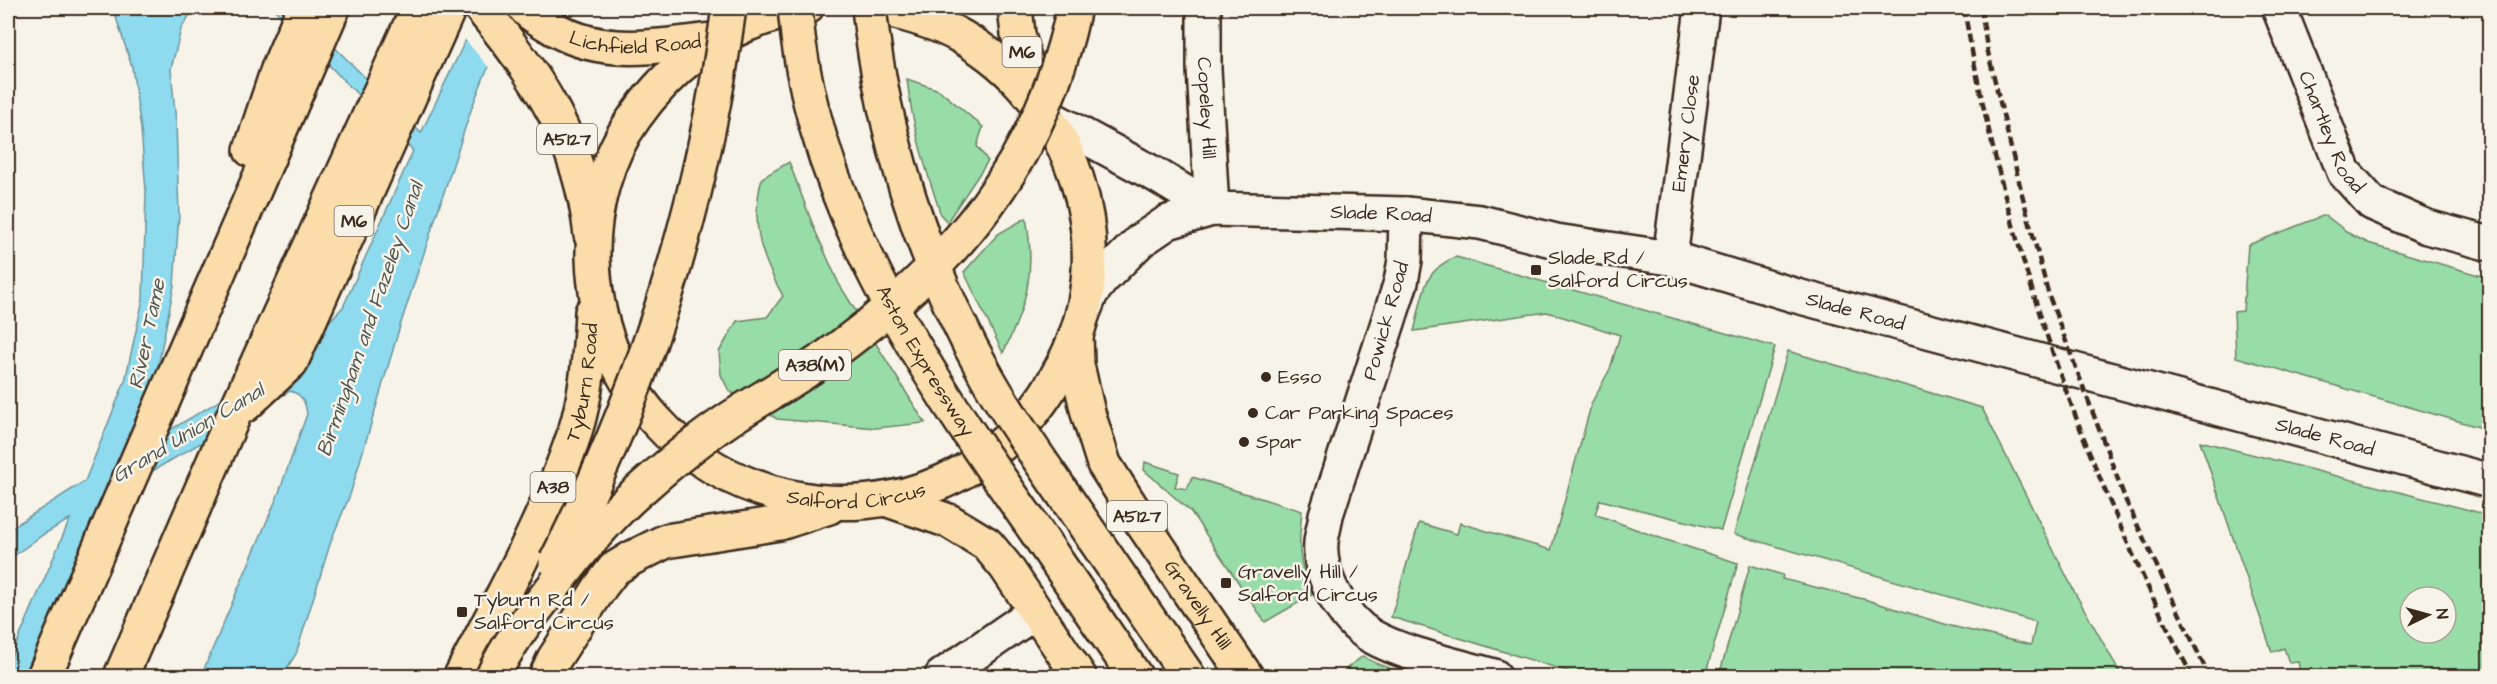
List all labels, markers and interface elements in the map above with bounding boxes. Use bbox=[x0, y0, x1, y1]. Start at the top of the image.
street label: Lichfield Road bbox=[565, 24, 703, 61]
road number: M6 bbox=[1002, 37, 1042, 67]
street label: Copeley Hill bbox=[1190, 57, 1223, 160]
street label: Chartley Road bbox=[2291, 67, 2371, 200]
street label: Emery Close bbox=[1665, 73, 1707, 193]
road number: A5127 bbox=[537, 124, 597, 154]
water label: Birmingham and Fazeley Canal bbox=[309, 175, 432, 460]
street label: Slade Road bbox=[1330, 198, 1433, 231]
road number: M6 bbox=[334, 206, 374, 236]
place label: Slade Rd / Salford Circus bbox=[1548, 244, 1688, 295]
street label: Powick Road bbox=[1356, 258, 1416, 384]
marker: Slade Rd / Salford Circus bbox=[1529, 263, 1543, 277]
water label: River Tame bbox=[121, 275, 173, 392]
street label: Aston Expressway bbox=[869, 281, 981, 443]
street label: Slade Road bbox=[1803, 285, 1908, 338]
street label: Tyburn Road bbox=[559, 322, 605, 446]
road number: A38(M) bbox=[779, 350, 851, 380]
place label: Esso bbox=[1278, 363, 1321, 391]
marker: Esso bbox=[1259, 370, 1273, 384]
water label: Grand Union Canal bbox=[107, 375, 272, 490]
place label: Car Parking Spaces bbox=[1265, 399, 1454, 428]
marker: Car Parking Spaces bbox=[1246, 406, 1260, 420]
street label: Slade Road bbox=[2273, 410, 2378, 464]
place label: Spar bbox=[1256, 428, 1301, 456]
marker: Spar bbox=[1237, 435, 1251, 449]
road number: A38 bbox=[530, 472, 576, 502]
street label: Salford Circus bbox=[785, 476, 929, 517]
road number: A5127 bbox=[1107, 501, 1167, 531]
street label: Gravelly Hill bbox=[1157, 554, 1238, 655]
place label: Gravelly Hill / Salford Circus bbox=[1238, 558, 1378, 609]
marker: Gravelly Hill / Salford Circus bbox=[1219, 576, 1233, 590]
north arrow bbox=[2398, 585, 2458, 645]
place label: Tyburn Rd / Salford Circus bbox=[474, 586, 614, 637]
marker: Tyburn Rd / Salford Circus bbox=[455, 605, 469, 619]
text: N bbox=[2431, 608, 2453, 620]

